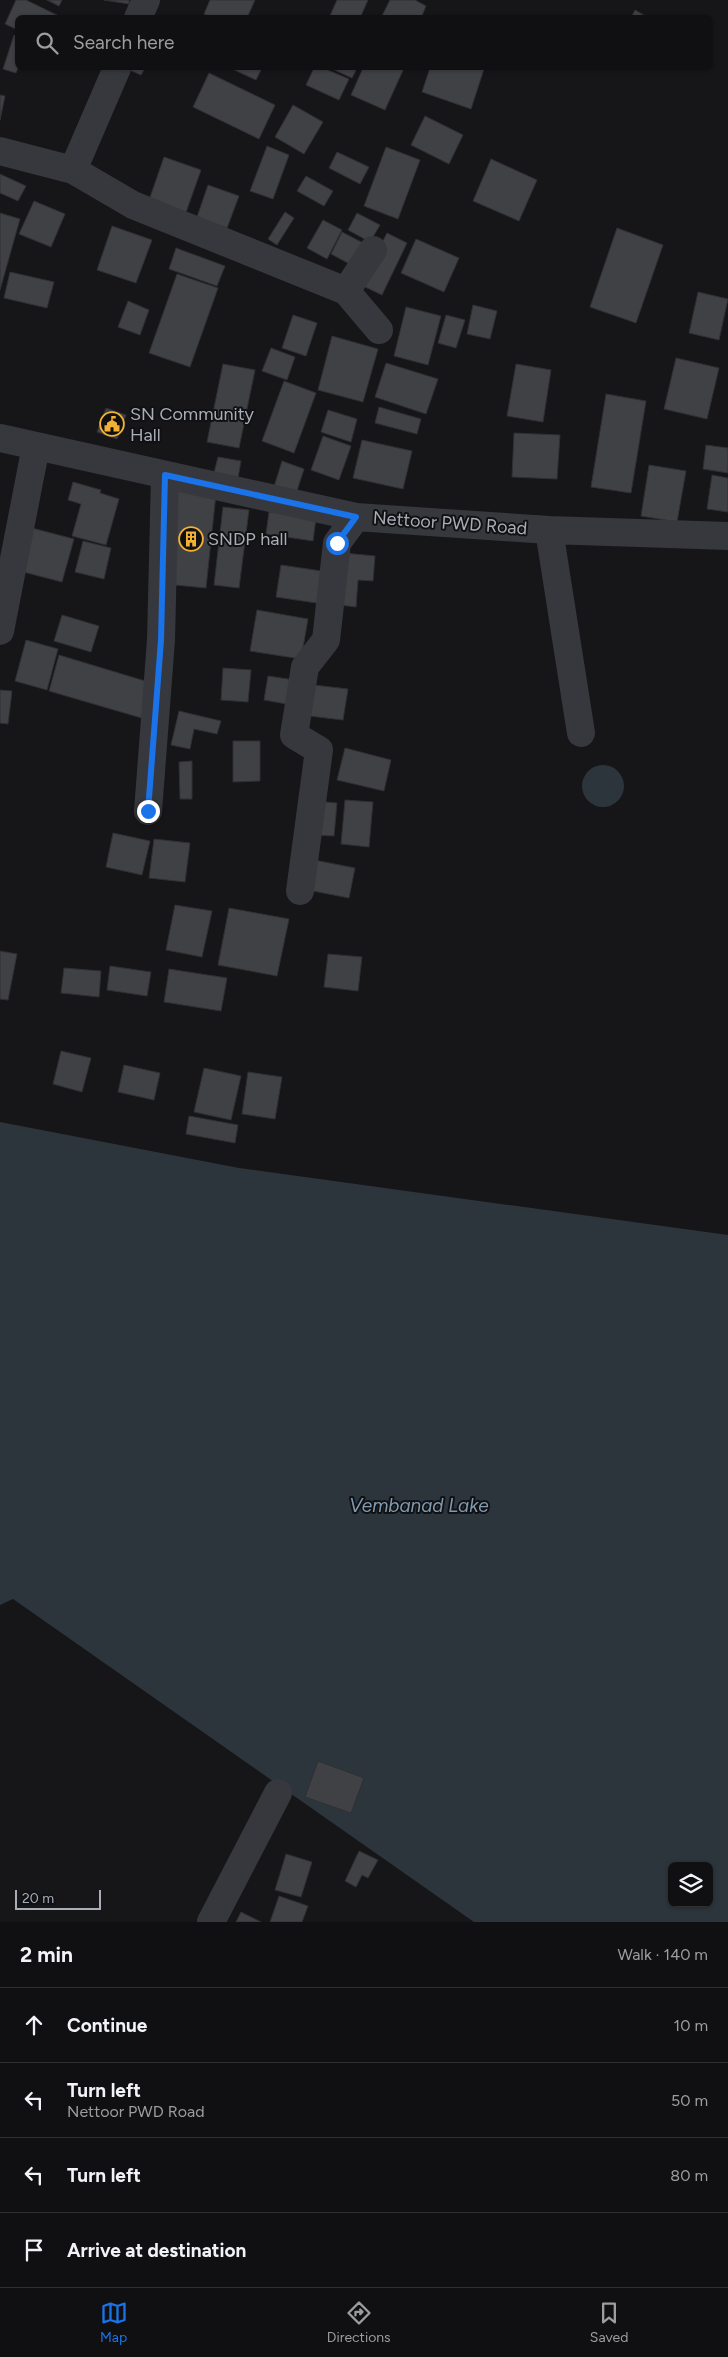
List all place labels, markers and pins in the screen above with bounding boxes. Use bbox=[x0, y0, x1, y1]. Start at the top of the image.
place label: SN Community Hall bbox=[130, 403, 255, 446]
public building icon: SN Community Hall bbox=[99, 411, 125, 437]
building icon: SNDP hall bbox=[178, 526, 204, 552]
place label: SNDP hall bbox=[208, 528, 287, 550]

